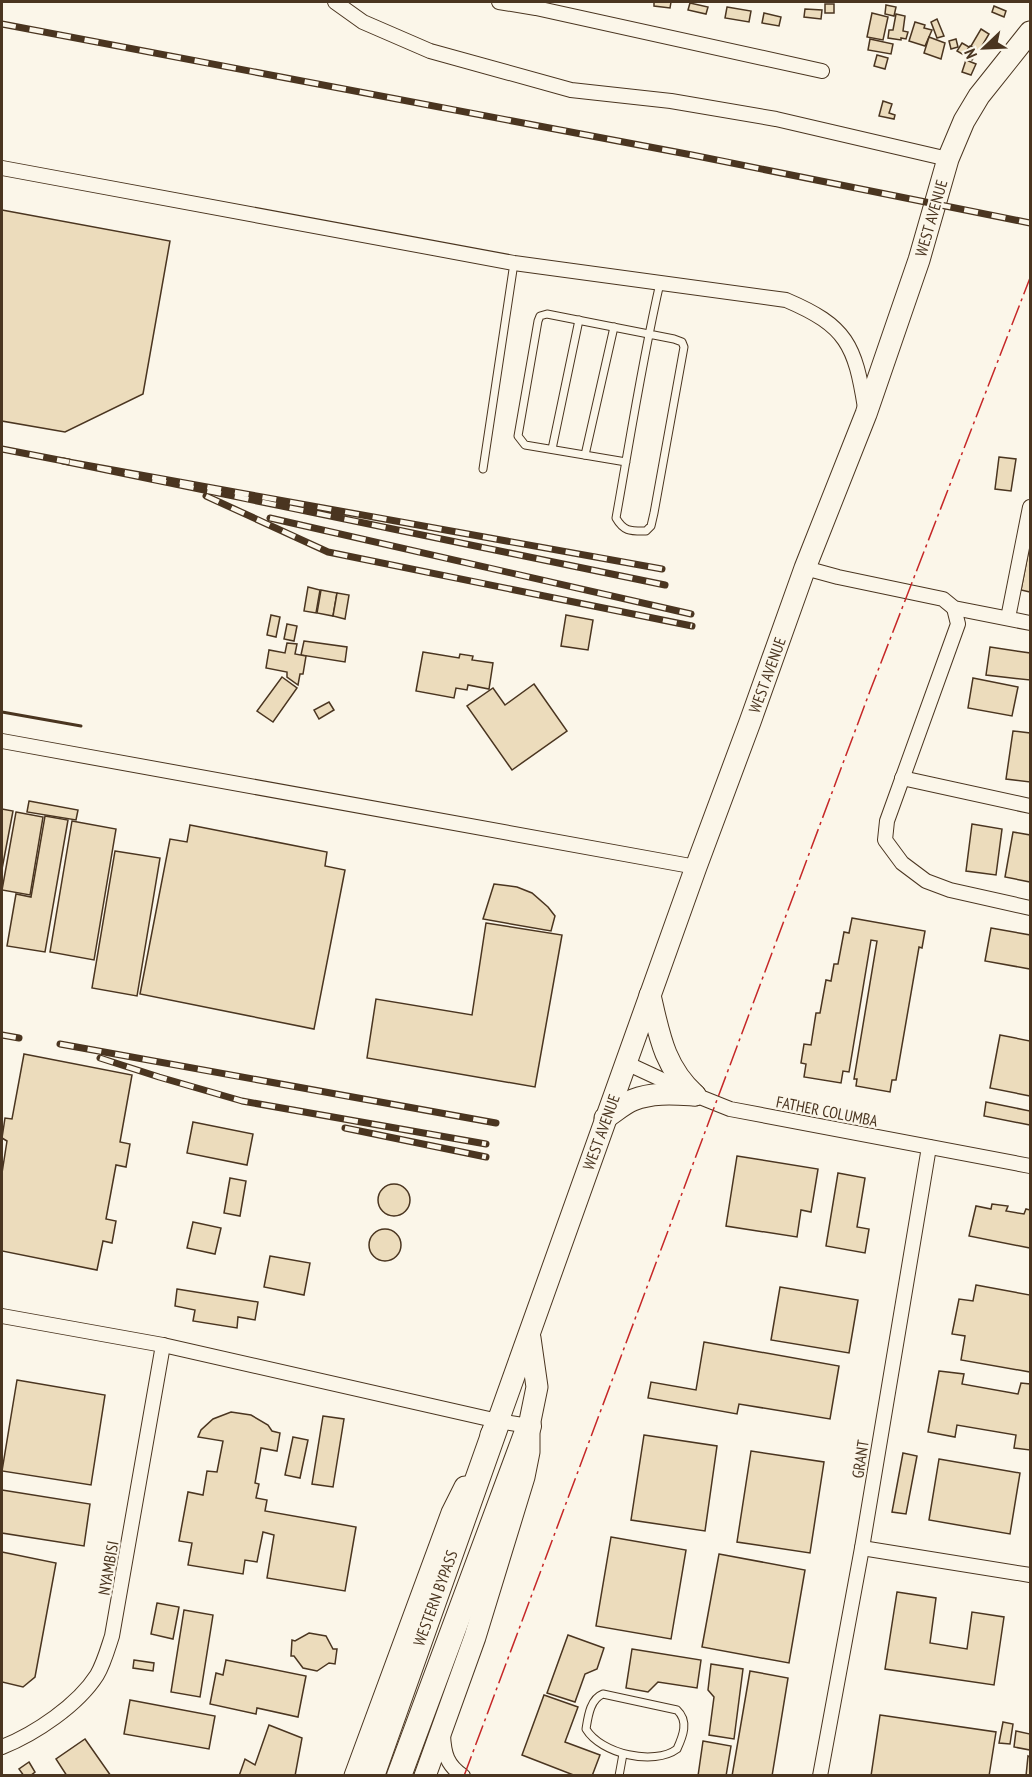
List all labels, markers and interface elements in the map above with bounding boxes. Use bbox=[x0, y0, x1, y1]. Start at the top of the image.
north arrow bbox=[954, 18, 1014, 78]
text: N bbox=[959, 46, 981, 62]
street label: WEST AVENUE bbox=[910, 177, 952, 259]
street label: WEST AVENUE bbox=[744, 634, 790, 716]
street label: WEST AVENUE bbox=[578, 1091, 624, 1173]
street label: FATHER COLUMBA bbox=[775, 1091, 880, 1131]
street label: GRANT bbox=[847, 1438, 873, 1480]
street label: NYAMBISI bbox=[93, 1539, 123, 1597]
street label: WESTERN BYPASS bbox=[408, 1547, 462, 1649]

